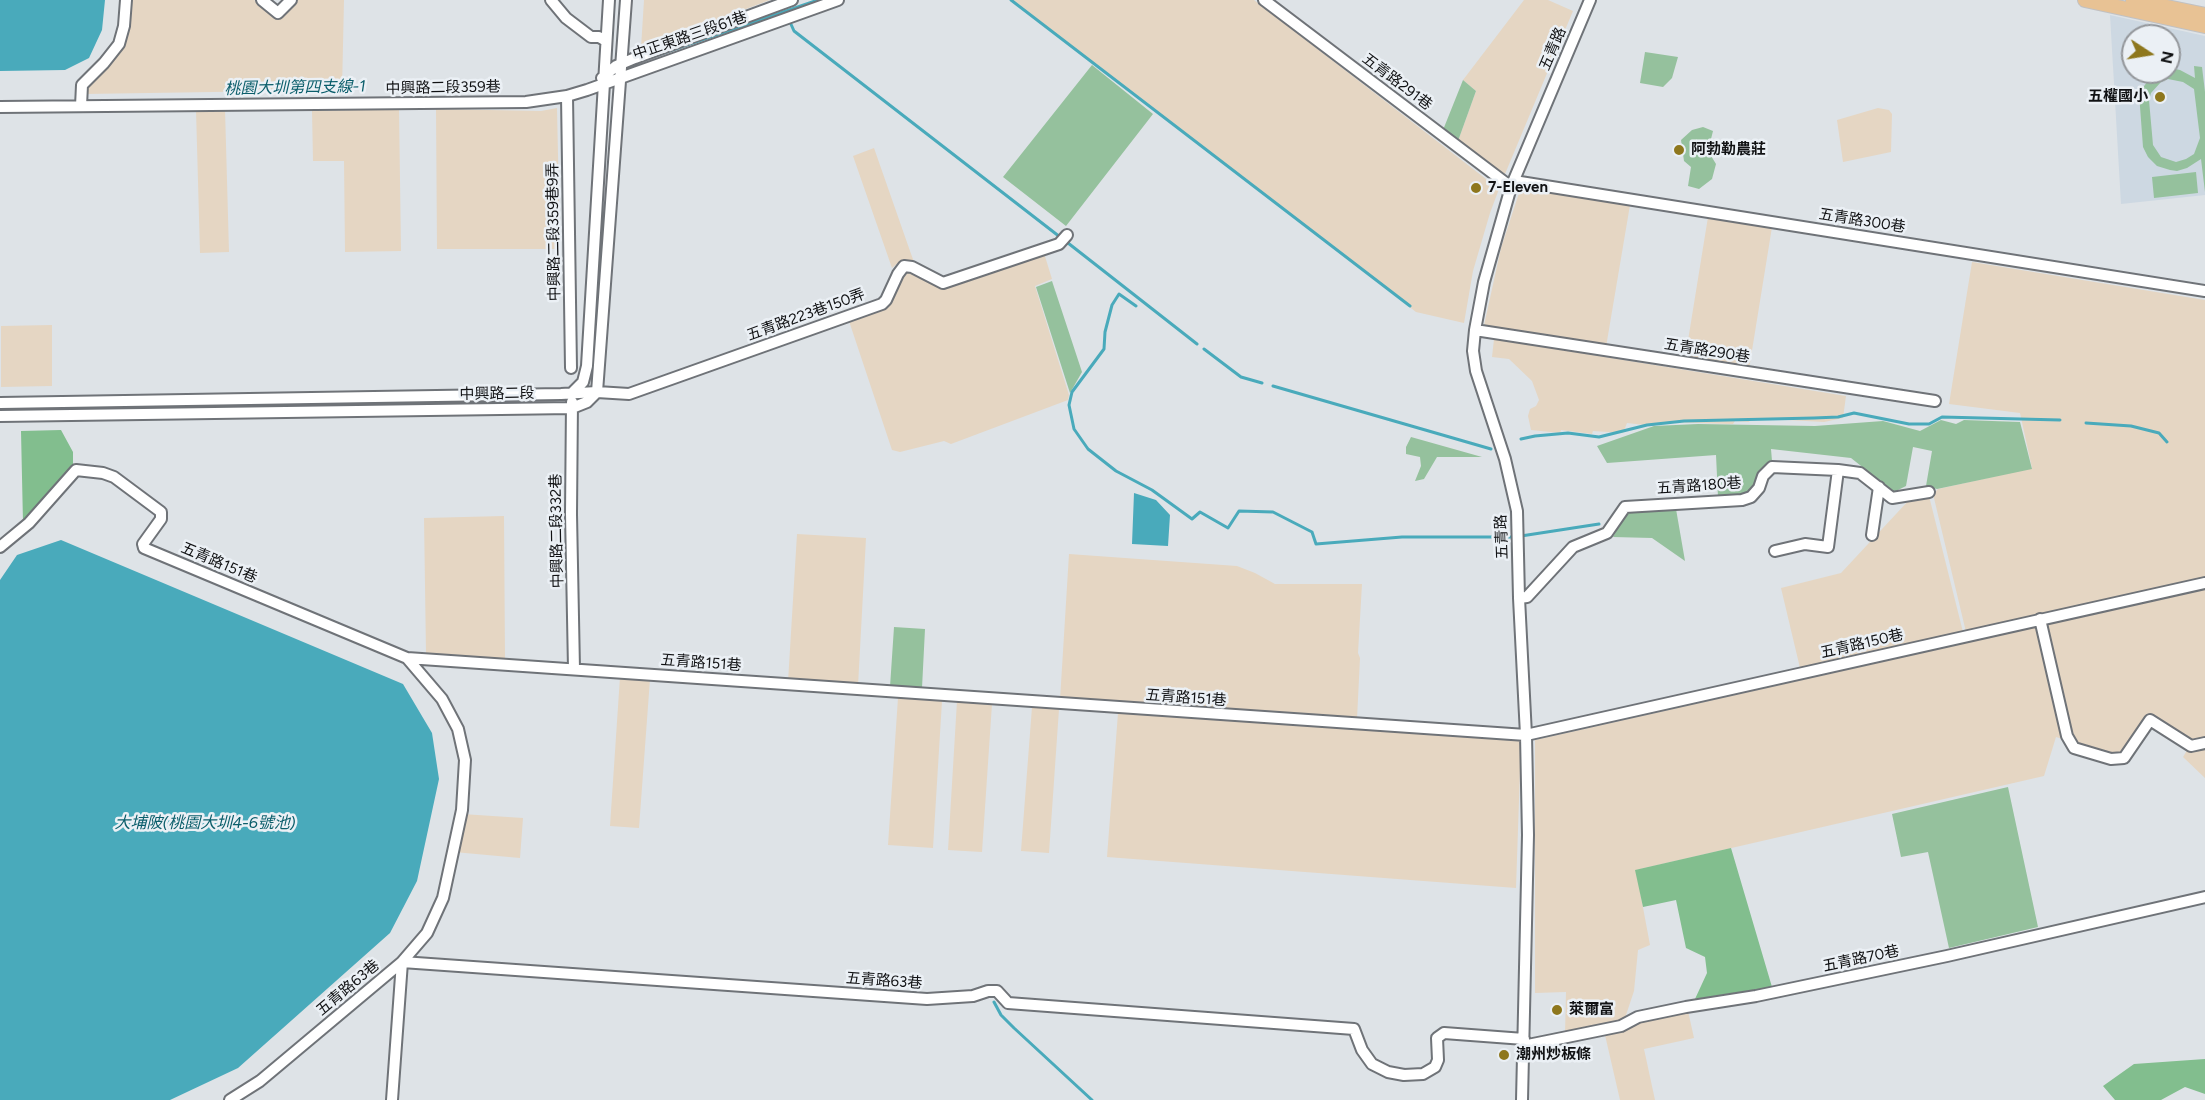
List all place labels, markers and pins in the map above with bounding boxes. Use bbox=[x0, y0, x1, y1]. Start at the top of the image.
place label: 五權國小 bbox=[2088, 88, 2148, 106]
marker: 五權國小 bbox=[2153, 90, 2167, 104]
place label: 阿勃勒農莊 bbox=[1691, 141, 1766, 159]
marker: 阿勃勒農莊 bbox=[1672, 143, 1686, 157]
place label: 7-Eleven bbox=[1488, 179, 1548, 197]
marker: 7-Eleven bbox=[1469, 181, 1483, 195]
place label: 萊爾富 bbox=[1569, 1001, 1614, 1019]
marker: 萊爾富 bbox=[1550, 1003, 1564, 1017]
place label: 潮州炒板條 bbox=[1516, 1046, 1591, 1064]
marker: 潮州炒板條 bbox=[1497, 1048, 1511, 1062]

